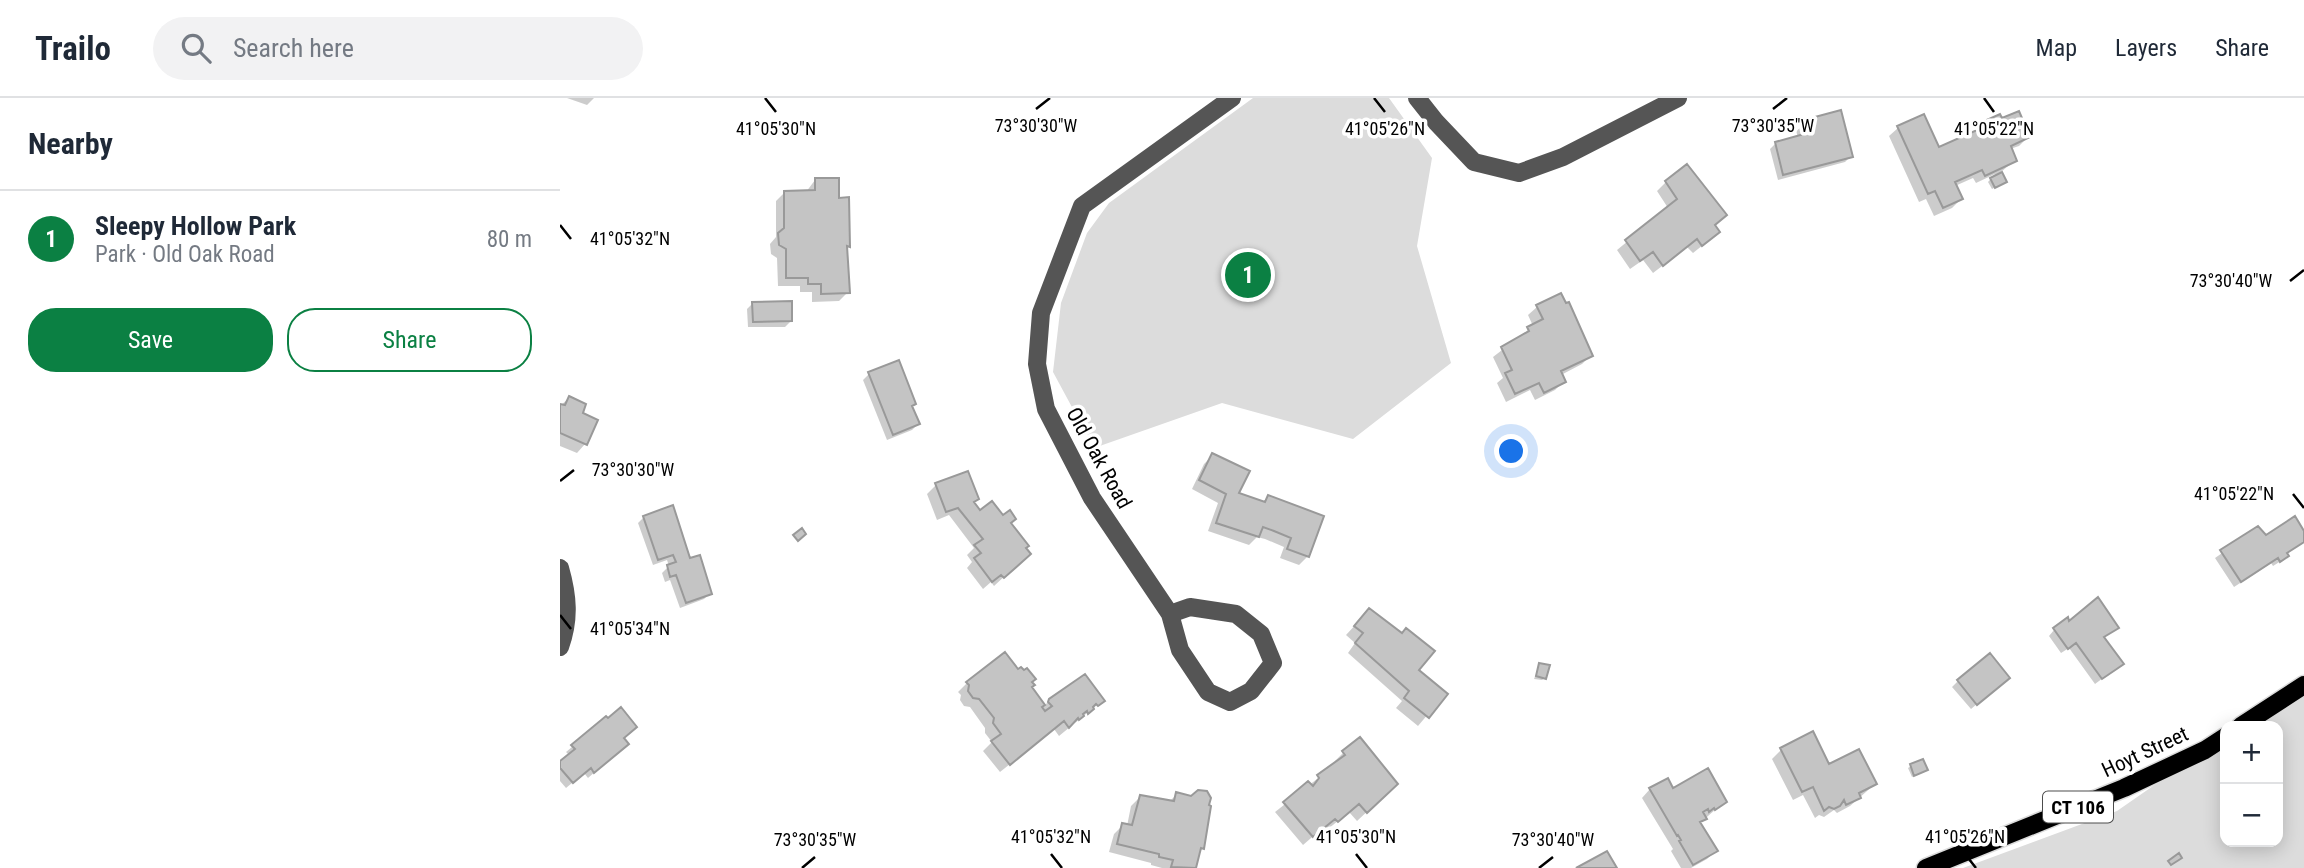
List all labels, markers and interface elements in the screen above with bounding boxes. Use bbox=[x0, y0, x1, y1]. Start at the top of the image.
search box bbox=[153, 17, 643, 80]
text: Trailo bbox=[35, 29, 111, 68]
icon: search bbox=[177, 29, 215, 67]
text: Search here bbox=[233, 33, 354, 63]
text: Map bbox=[2036, 34, 2077, 62]
text: Layers bbox=[2115, 34, 2177, 62]
text: Share bbox=[2215, 34, 2269, 62]
text: 73°30'30"W bbox=[995, 115, 1078, 136]
text: 73°30'35"W bbox=[1732, 115, 1815, 136]
text: 41°05'30"N bbox=[736, 118, 816, 139]
text: 41°05'26"N bbox=[1345, 118, 1425, 139]
text: 41°05'22"N bbox=[1954, 118, 2034, 139]
text: Nearby bbox=[28, 126, 113, 161]
text: Sleepy Hollow Park bbox=[95, 211, 296, 241]
text: 1 bbox=[45, 226, 57, 253]
text: 80 m bbox=[487, 226, 532, 253]
text: 41°05'32"N bbox=[590, 228, 670, 249]
text: Park · Old Oak Road bbox=[95, 241, 275, 268]
pin: 1 bbox=[1225, 249, 1271, 301]
text: 73°30'40"W bbox=[2190, 270, 2273, 291]
button: Save bbox=[28, 308, 273, 372]
button: Share bbox=[287, 308, 532, 372]
street label: Old Oak Road bbox=[1061, 403, 1137, 513]
your location bbox=[1494, 434, 1528, 468]
text: 73°30'30"W bbox=[592, 459, 675, 480]
text: 41°05'22"N bbox=[2194, 483, 2274, 504]
text: 41°05'34"N bbox=[590, 618, 670, 639]
map controls bbox=[2220, 721, 2283, 847]
button: + bbox=[2220, 721, 2283, 784]
street label: Hoyt Street bbox=[2098, 722, 2192, 782]
button: − bbox=[2220, 784, 2283, 847]
road number: CT 106 bbox=[2043, 792, 2113, 822]
text: 41°05'32"N bbox=[1011, 826, 1091, 847]
text: 41°05'30"N bbox=[1316, 826, 1396, 847]
text: 41°05'26"N bbox=[1925, 826, 2005, 847]
text: 73°30'35"W bbox=[774, 829, 857, 850]
text: 73°30'40"W bbox=[1512, 829, 1595, 850]

